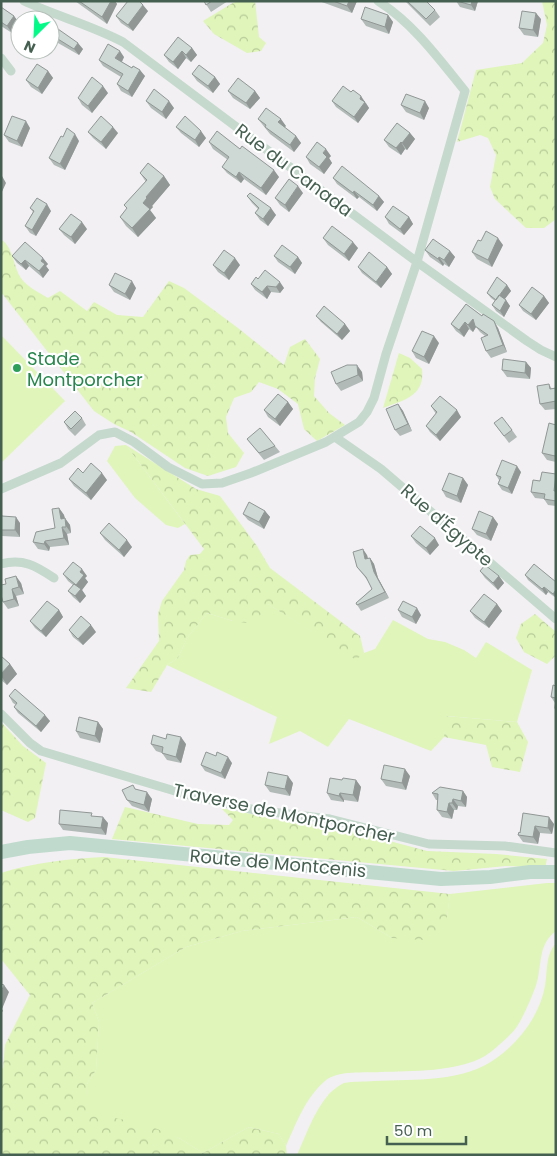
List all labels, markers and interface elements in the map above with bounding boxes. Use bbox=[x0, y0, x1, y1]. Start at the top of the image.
north arrow bbox=[10, 10, 60, 60]
text: N bbox=[21, 36, 39, 58]
street label: Rue du Canada bbox=[230, 118, 358, 222]
place label: Stade Montporcher bbox=[27, 346, 143, 392]
marker: Stade Montporcher bbox=[11, 362, 23, 374]
street label: Rue d'Égypte bbox=[395, 478, 499, 572]
street label: Traverse de Montporcher bbox=[171, 777, 397, 849]
street label: Route de Montcenis bbox=[189, 843, 367, 883]
scale bar bbox=[387, 1114, 466, 1146]
text: 50 m bbox=[394, 1120, 432, 1141]

